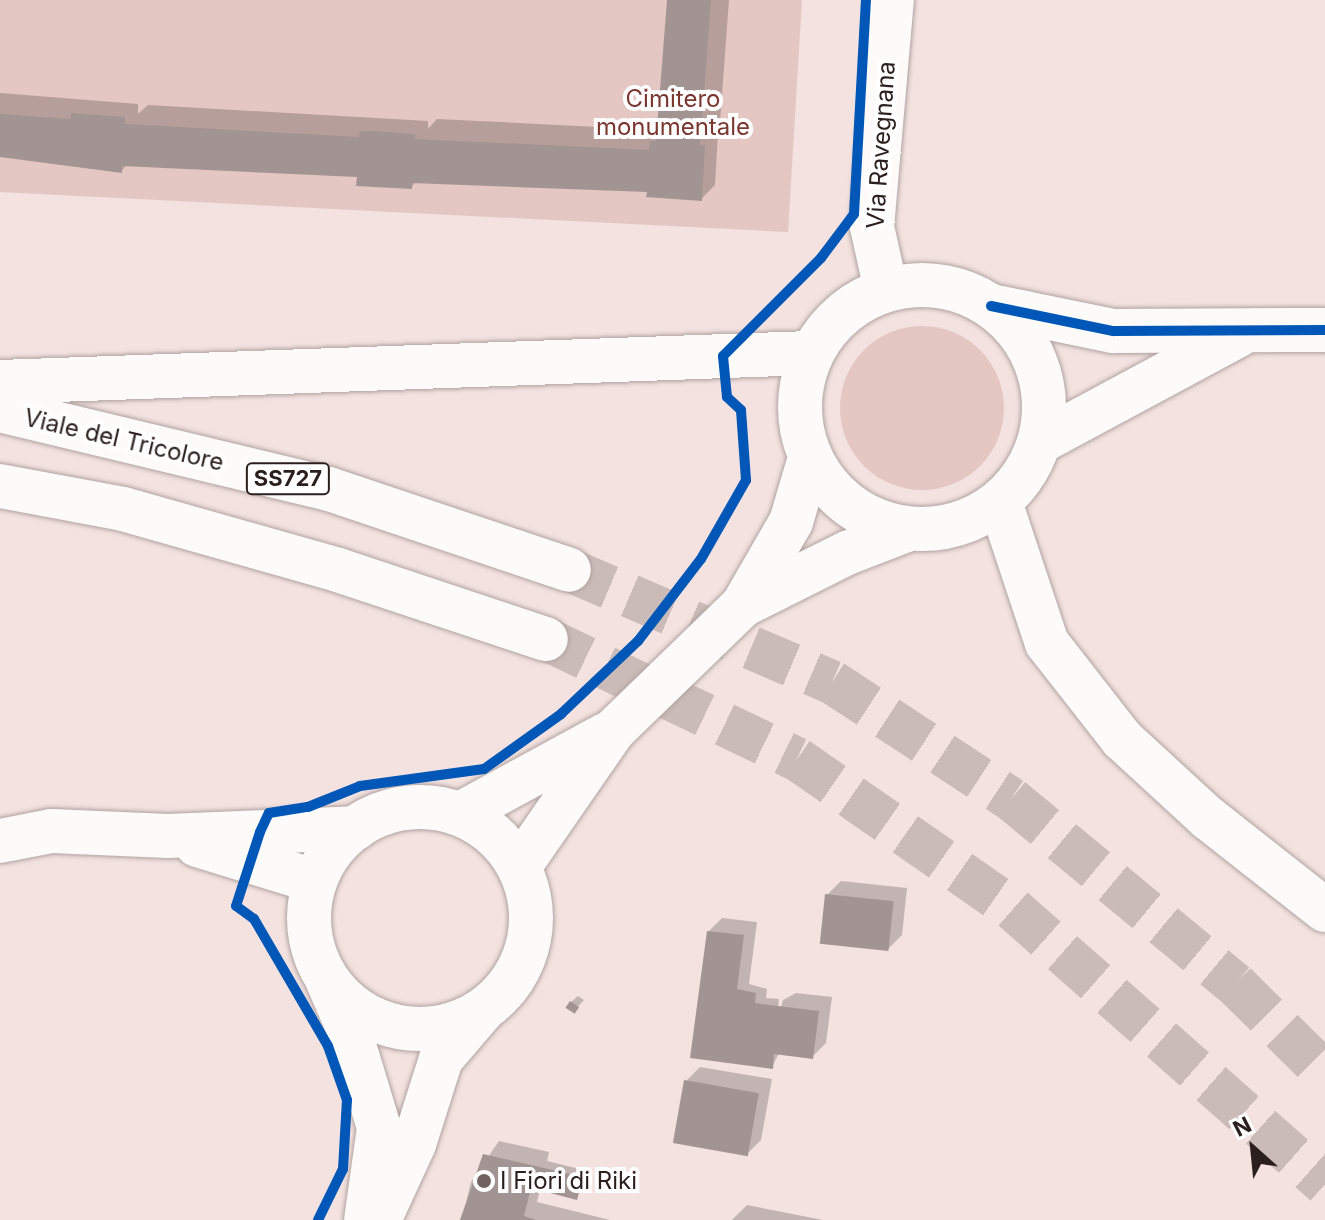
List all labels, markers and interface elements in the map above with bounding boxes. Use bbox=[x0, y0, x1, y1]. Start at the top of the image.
street label: Via Ravegnana bbox=[861, 60, 901, 230]
park label: Cimitero monumentale bbox=[596, 85, 750, 141]
street label: Viale del Tricolore bbox=[21, 403, 227, 477]
road number: SS727 bbox=[244, 461, 332, 497]
north arrow bbox=[1213, 1108, 1293, 1188]
text: N bbox=[1229, 1111, 1255, 1142]
place label: I Fiori di Riki bbox=[500, 1167, 637, 1195]
marker: I Fiori di Riki bbox=[475, 1172, 493, 1190]

